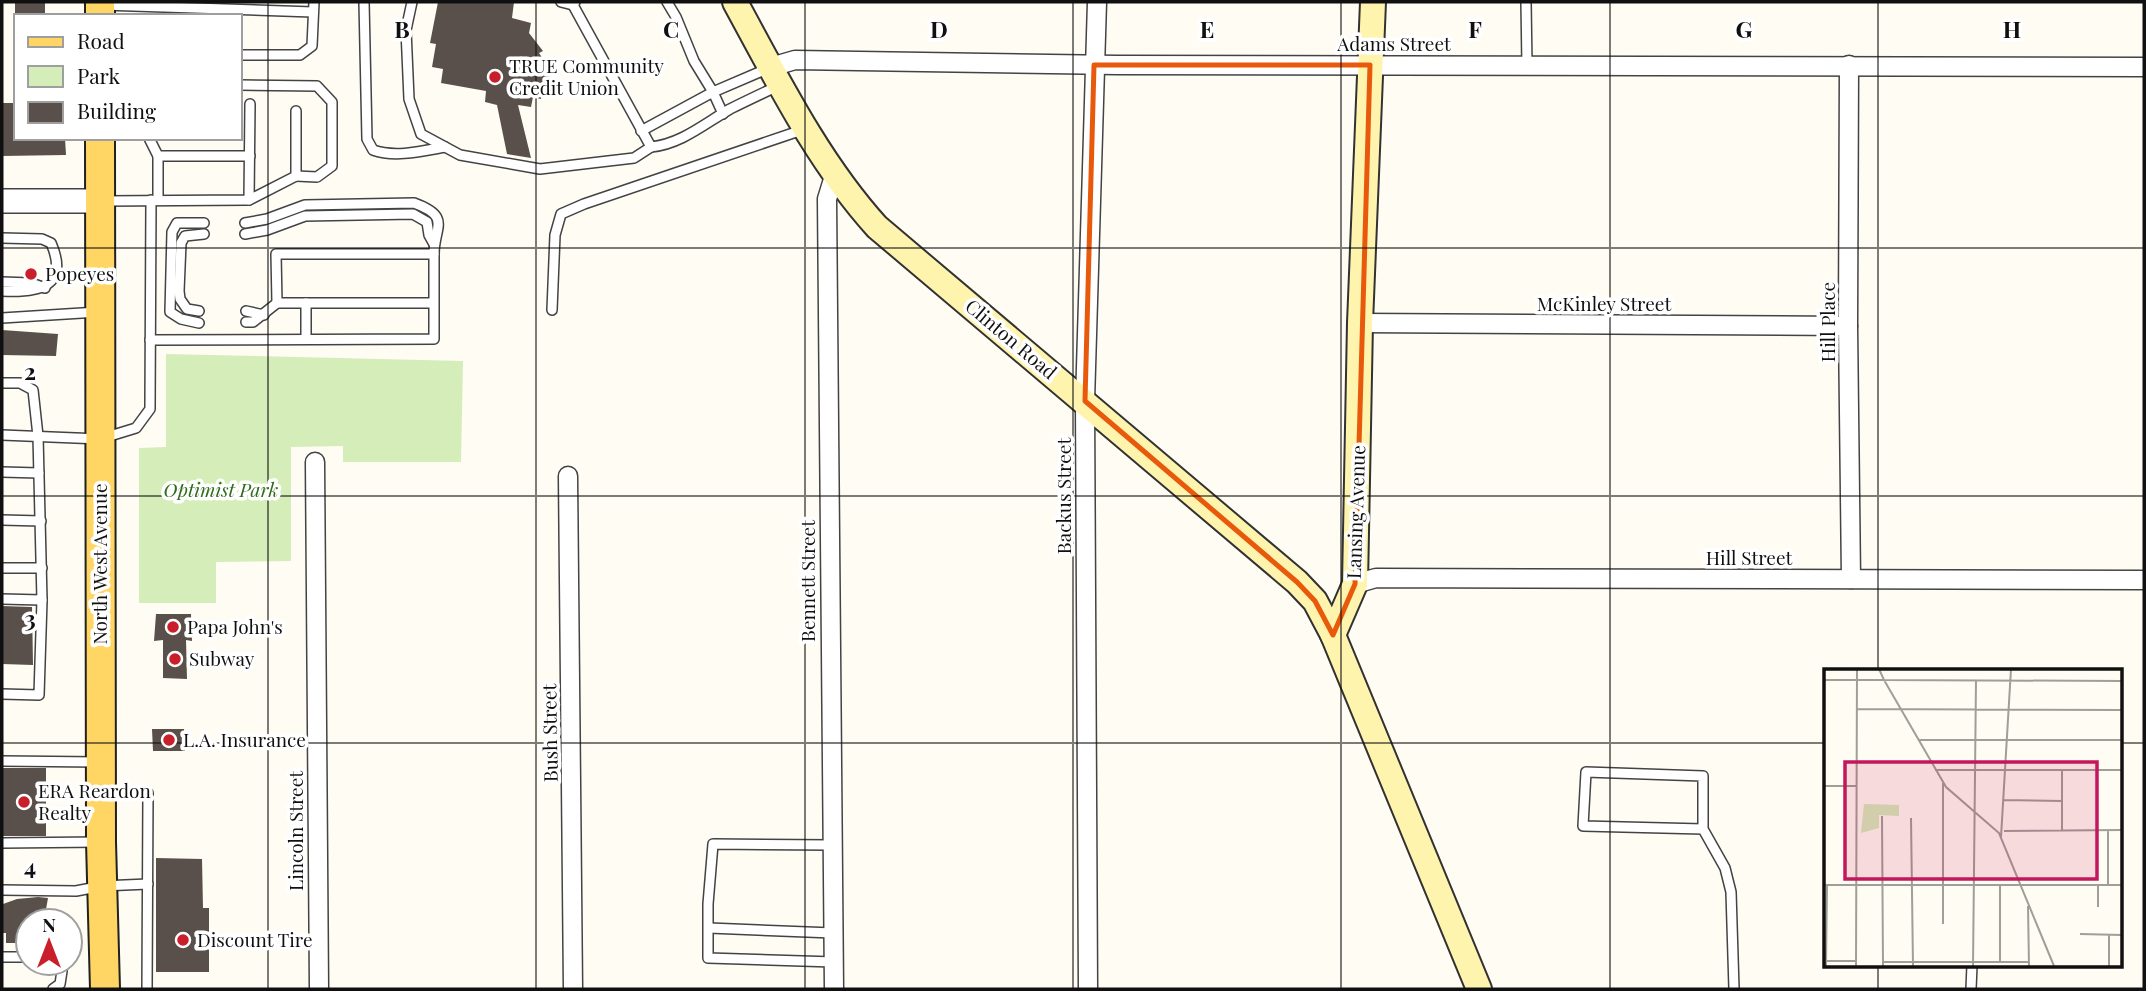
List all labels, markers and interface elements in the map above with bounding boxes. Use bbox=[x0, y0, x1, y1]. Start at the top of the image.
text: B bbox=[394, 13, 410, 44]
text: C bbox=[663, 13, 679, 44]
text: D bbox=[930, 13, 948, 44]
text: E bbox=[1200, 13, 1214, 44]
text: F bbox=[1468, 13, 1482, 44]
text: G bbox=[1736, 13, 1753, 44]
text: H bbox=[2003, 13, 2021, 44]
legend bbox=[14, 14, 242, 140]
text: Road bbox=[77, 26, 125, 54]
street label: Adams Street bbox=[1336, 30, 1451, 56]
place label: TRUE Community Credit Union bbox=[509, 52, 664, 100]
text: Park bbox=[77, 61, 121, 89]
marker: TRUE Community Credit Union bbox=[487, 69, 503, 85]
text: Building bbox=[77, 96, 156, 124]
place label: Popeyes bbox=[45, 260, 114, 286]
marker: Popeyes bbox=[23, 266, 39, 282]
street label: Hill Place bbox=[1814, 282, 1840, 362]
street label: McKinley Street bbox=[1537, 290, 1671, 316]
street label: Clinton Road bbox=[960, 292, 1063, 384]
text: 2 bbox=[24, 355, 36, 386]
street label: Backus Street bbox=[1050, 438, 1076, 554]
street label: Lansing Avenue bbox=[1340, 445, 1370, 579]
park label: Optimist Park bbox=[164, 476, 279, 502]
street label: North West Avenue bbox=[86, 483, 112, 645]
street label: Bennett Street bbox=[794, 520, 820, 642]
street label: Hill Street bbox=[1706, 544, 1793, 570]
text: 3 bbox=[24, 602, 36, 633]
place label: Papa John's bbox=[187, 613, 283, 639]
marker: Papa John's bbox=[165, 619, 181, 635]
place label: Subway bbox=[189, 645, 255, 671]
marker: Subway bbox=[167, 651, 183, 667]
inset map bbox=[1824, 669, 2122, 967]
street label: Bush Street bbox=[535, 683, 563, 782]
place label: L.A. Insurance bbox=[183, 726, 306, 752]
marker: L.A. Insurance bbox=[161, 732, 177, 748]
street label: Lincoln Street bbox=[282, 771, 308, 891]
place label: ERA Reardon Realty bbox=[38, 777, 151, 825]
marker: ERA Reardon Realty bbox=[16, 794, 32, 810]
text: 4 bbox=[24, 850, 36, 881]
north arrow bbox=[14, 907, 84, 977]
text: N bbox=[42, 911, 56, 937]
place label: Discount Tire bbox=[197, 926, 313, 952]
marker: Discount Tire bbox=[175, 932, 191, 948]

